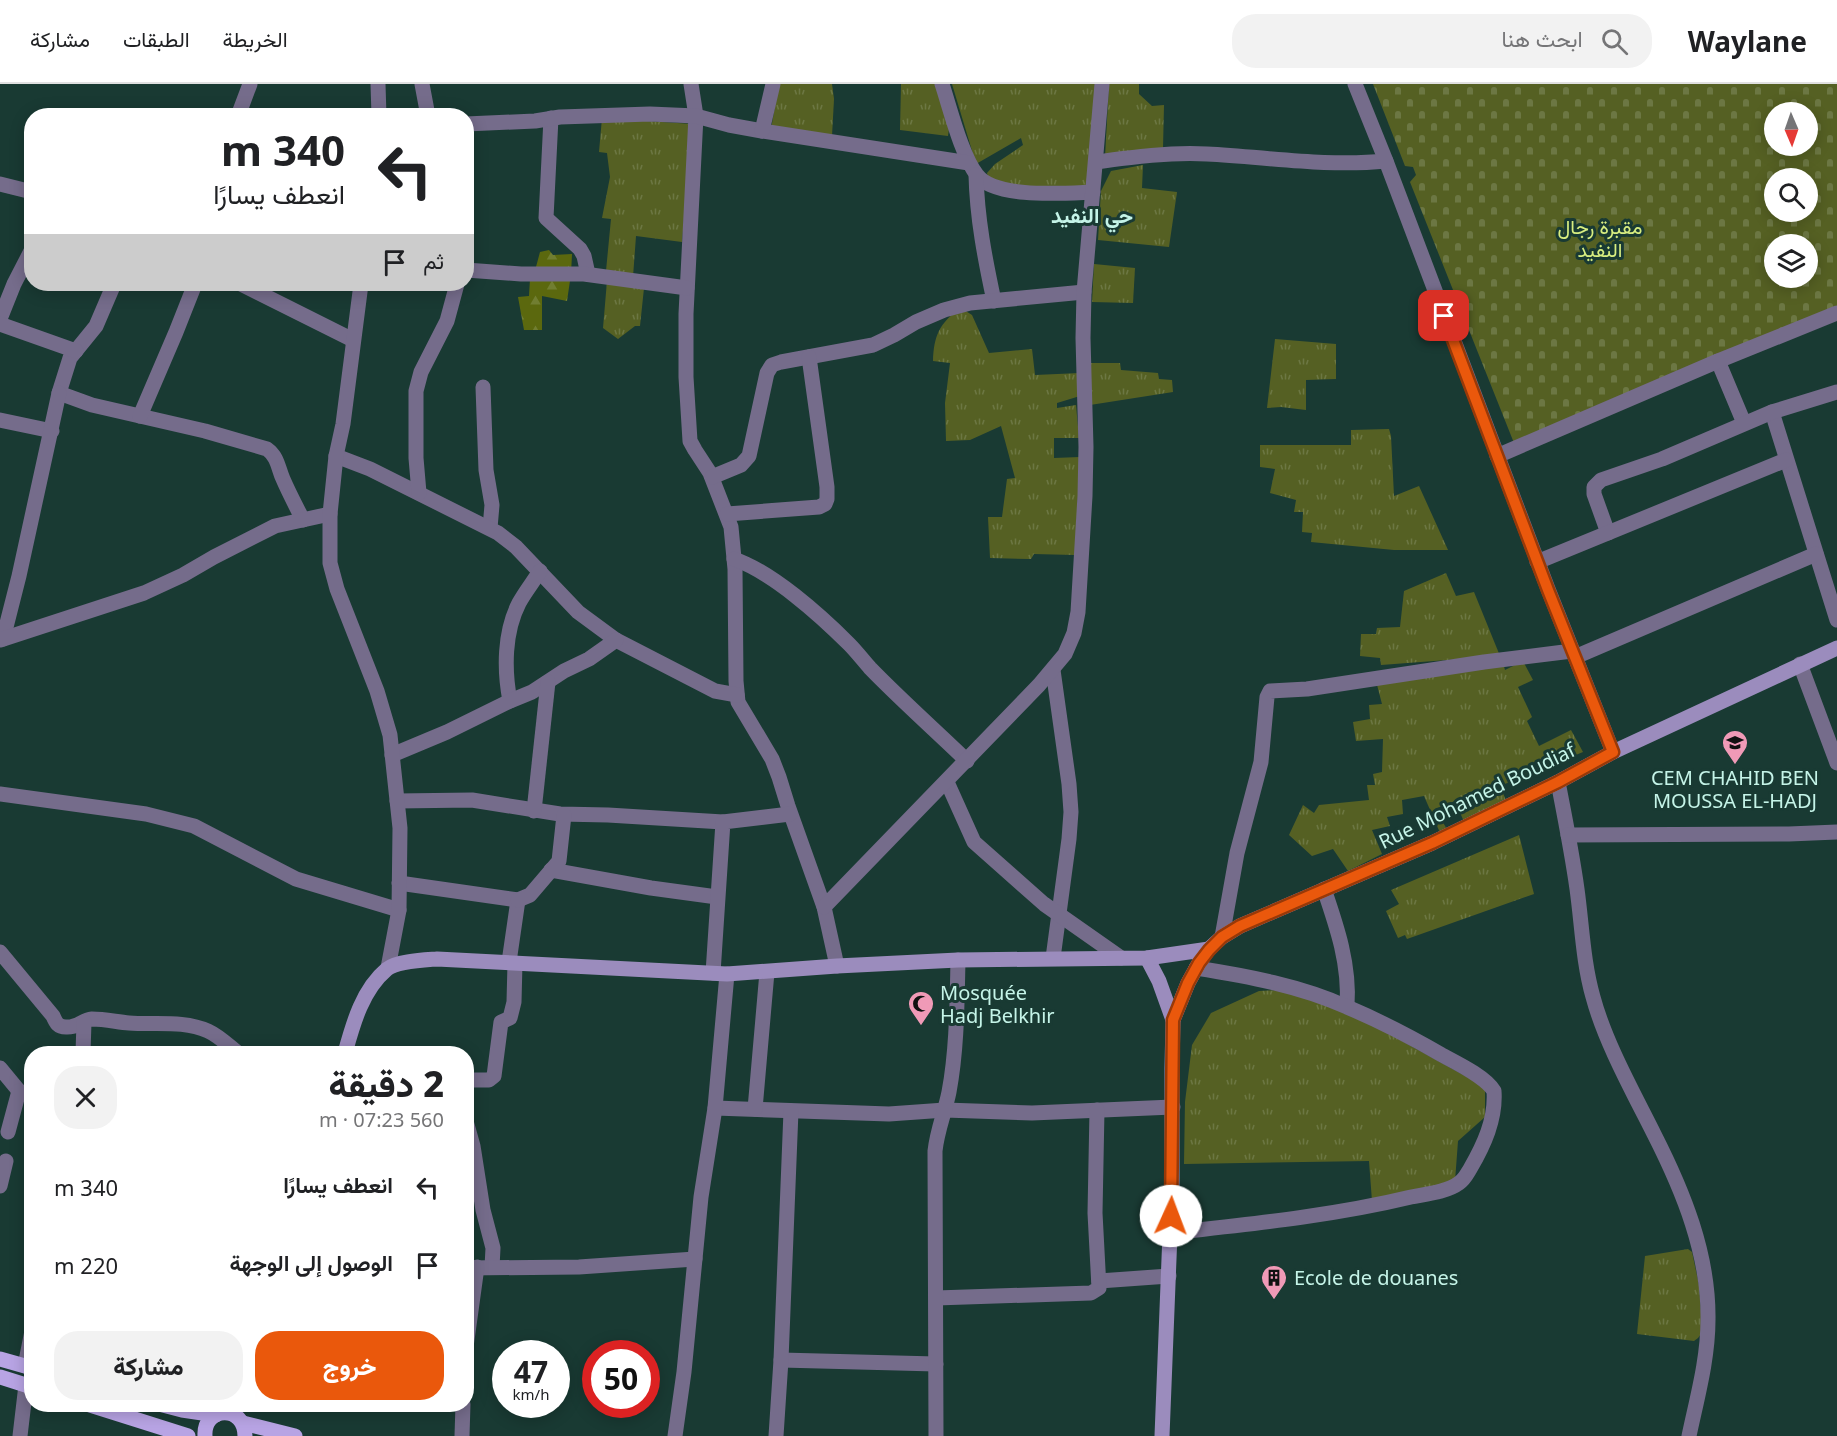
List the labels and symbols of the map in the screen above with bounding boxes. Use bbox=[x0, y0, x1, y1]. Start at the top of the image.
north arrow bbox=[1764, 102, 1818, 156]
district label: حي النفيد bbox=[1051, 201, 1133, 233]
park label: مقبرة رجال النفيد bbox=[1558, 213, 1642, 263]
pin bbox=[1418, 290, 1469, 341]
school or university icon: CEM CHAHID BEN MOUSSA EL-HADJ bbox=[1720, 728, 1750, 766]
street label: Rue Mohamed Boudiaf bbox=[1374, 736, 1581, 855]
place label: CEM CHAHID BEN MOUSSA EL-HADJ bbox=[1651, 764, 1819, 814]
place label: Mosquée Hadj Belkhir bbox=[940, 979, 1055, 1029]
mosque icon: Mosquée Hadj Belkhir bbox=[906, 989, 936, 1027]
position arrow bbox=[1139, 1184, 1203, 1248]
building icon: Ecole de douanes bbox=[1259, 1263, 1289, 1301]
place label: Ecole de douanes bbox=[1294, 1264, 1458, 1291]
speed limit sign: 50 bbox=[582, 1340, 660, 1418]

